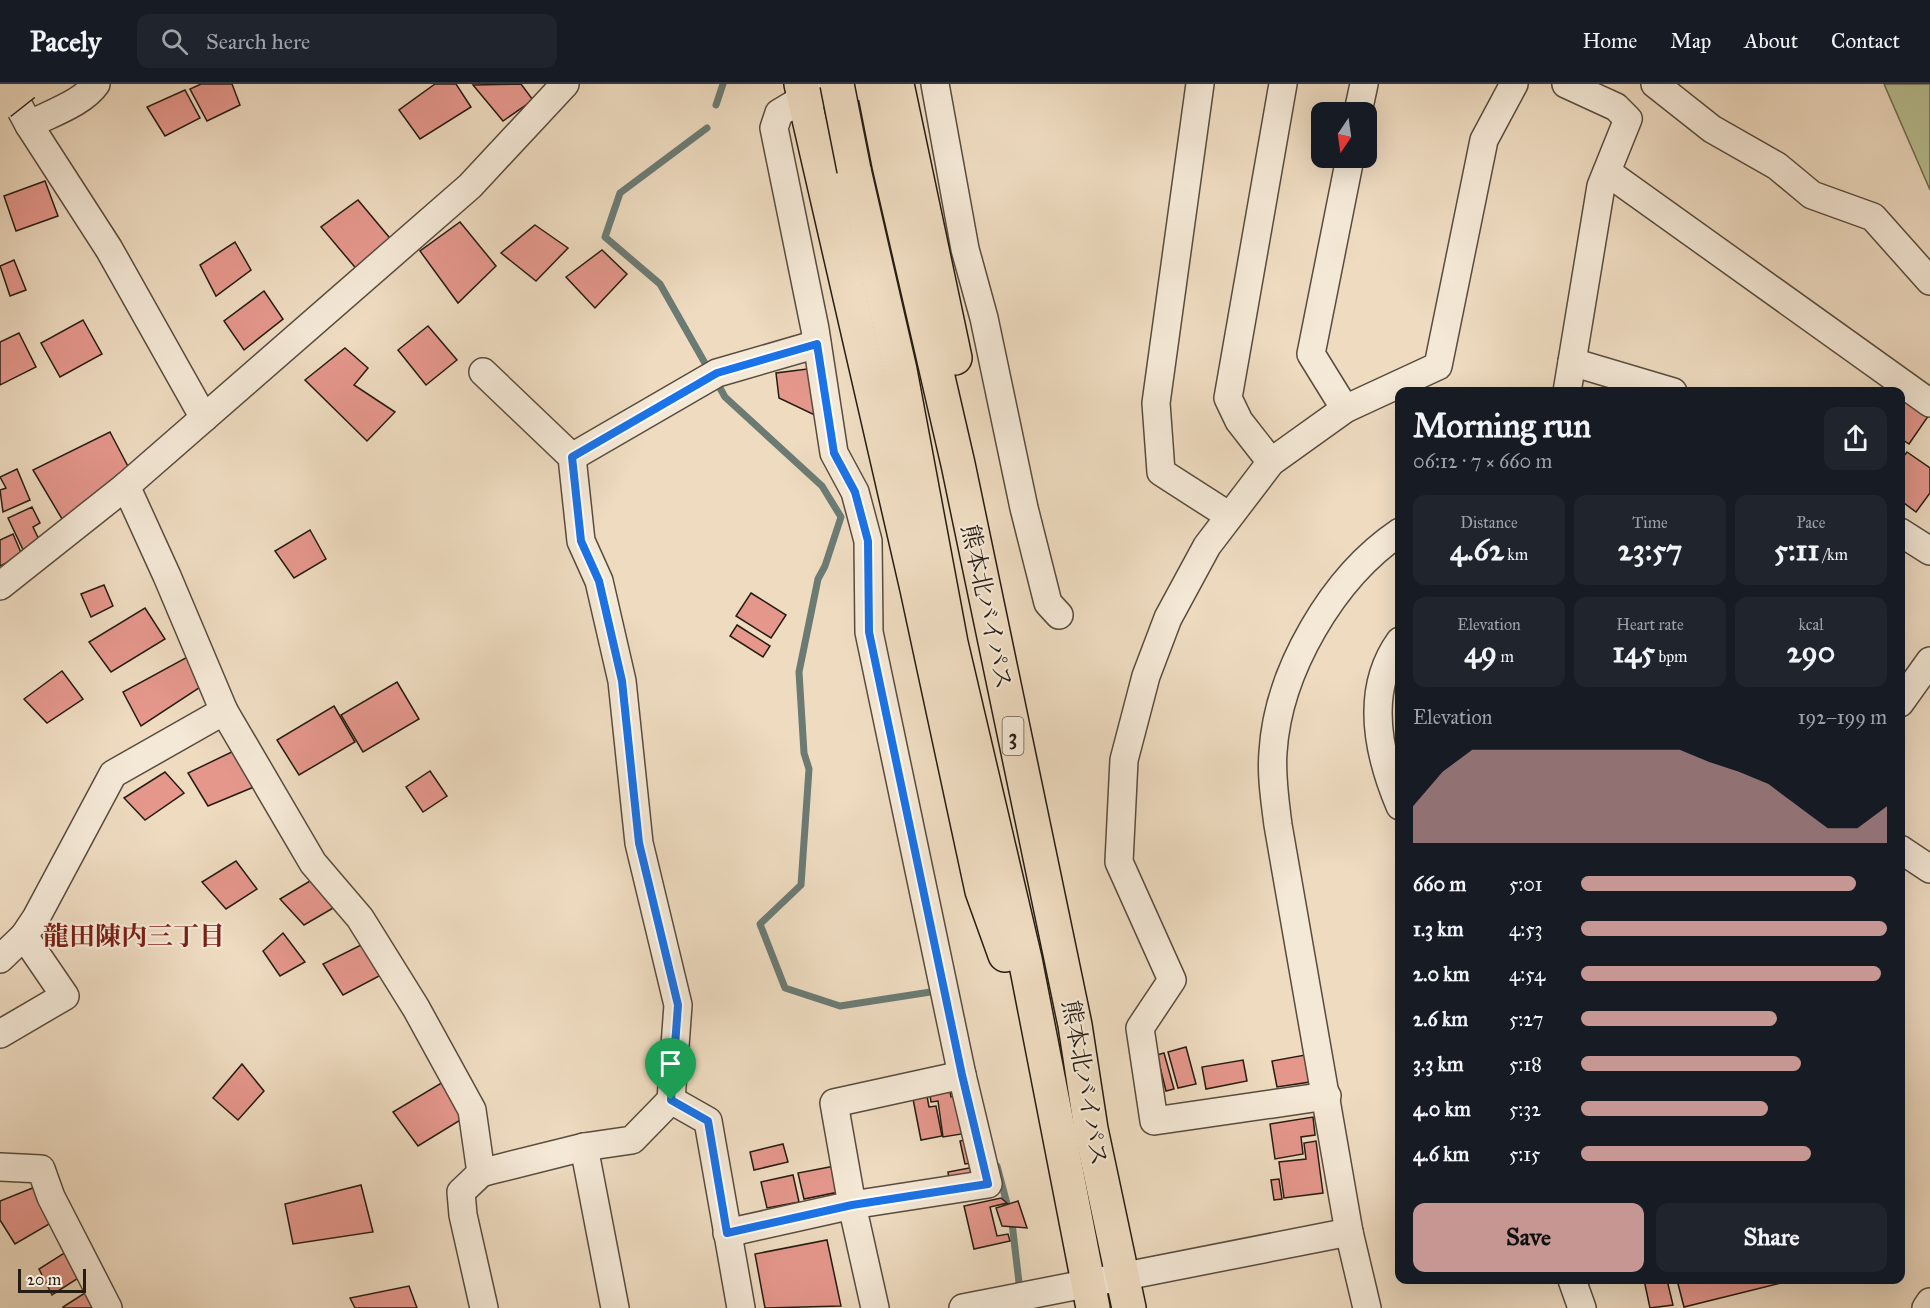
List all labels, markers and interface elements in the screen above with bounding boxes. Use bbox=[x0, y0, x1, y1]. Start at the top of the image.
search box bbox=[137, 14, 557, 68]
text: Pacely bbox=[30, 24, 101, 59]
icon: search bbox=[158, 25, 191, 58]
text: Search here bbox=[206, 28, 310, 55]
text: Home bbox=[1582, 28, 1637, 54]
text: Map bbox=[1670, 28, 1711, 54]
text: About bbox=[1744, 28, 1798, 54]
text: Contact bbox=[1831, 28, 1900, 54]
north arrow bbox=[1311, 102, 1377, 168]
map controls bbox=[1311, 102, 1377, 168]
text: Morning run bbox=[1413, 406, 1591, 446]
button: share bbox=[1824, 407, 1887, 470]
text: 06:12 · 7 × 660 m bbox=[1413, 449, 1552, 473]
text: Distance bbox=[1460, 513, 1518, 532]
text: Time bbox=[1632, 513, 1668, 532]
text: Pace bbox=[1796, 513, 1826, 532]
street label: 熊本北バイパス bbox=[955, 522, 1019, 692]
text: 4.62 bbox=[1450, 532, 1504, 568]
text: 23:57 bbox=[1618, 532, 1682, 568]
text: 5:11 bbox=[1774, 532, 1819, 568]
text: km bbox=[1504, 545, 1528, 564]
text: /km bbox=[1819, 545, 1848, 564]
text: Elevation bbox=[1457, 615, 1521, 634]
text: Heart rate bbox=[1616, 615, 1684, 634]
text: kcal bbox=[1798, 615, 1824, 634]
text: 49 bbox=[1464, 634, 1497, 670]
text: 145 bbox=[1612, 634, 1655, 670]
text: 290 bbox=[1787, 634, 1835, 670]
text: m bbox=[1497, 647, 1514, 666]
text: bpm bbox=[1655, 647, 1688, 666]
text: Elevation bbox=[1413, 705, 1492, 729]
text: 192–199 m bbox=[1798, 705, 1887, 729]
road number: 3 bbox=[1002, 717, 1024, 755]
text: 660 m bbox=[1413, 872, 1466, 896]
text: 5:01 bbox=[1509, 872, 1543, 896]
text: 1.3 km bbox=[1413, 917, 1463, 941]
text: 4:53 bbox=[1509, 917, 1542, 941]
district label: 龍田陳内三丁目 bbox=[43, 920, 225, 952]
text: 2.0 km bbox=[1413, 962, 1469, 986]
text: 4:54 bbox=[1509, 962, 1545, 986]
street label: 熊本北バイパス bbox=[1056, 998, 1114, 1168]
text: 2.6 km bbox=[1413, 1007, 1468, 1031]
text: 5:27 bbox=[1509, 1007, 1543, 1031]
pin bbox=[645, 1038, 696, 1100]
icon: arrive bbox=[654, 1047, 687, 1080]
text: 3.3 km bbox=[1413, 1052, 1464, 1076]
text: 5:18 bbox=[1509, 1052, 1542, 1076]
text: 4.0 km bbox=[1413, 1097, 1471, 1121]
text: 5:32 bbox=[1509, 1097, 1541, 1121]
text: 4.6 km bbox=[1413, 1142, 1469, 1166]
text: 5:15 bbox=[1509, 1142, 1540, 1166]
button: Save bbox=[1413, 1203, 1644, 1272]
button: Share bbox=[1656, 1203, 1887, 1272]
scale bar bbox=[18, 1266, 86, 1294]
text: 20 m bbox=[27, 1270, 61, 1289]

